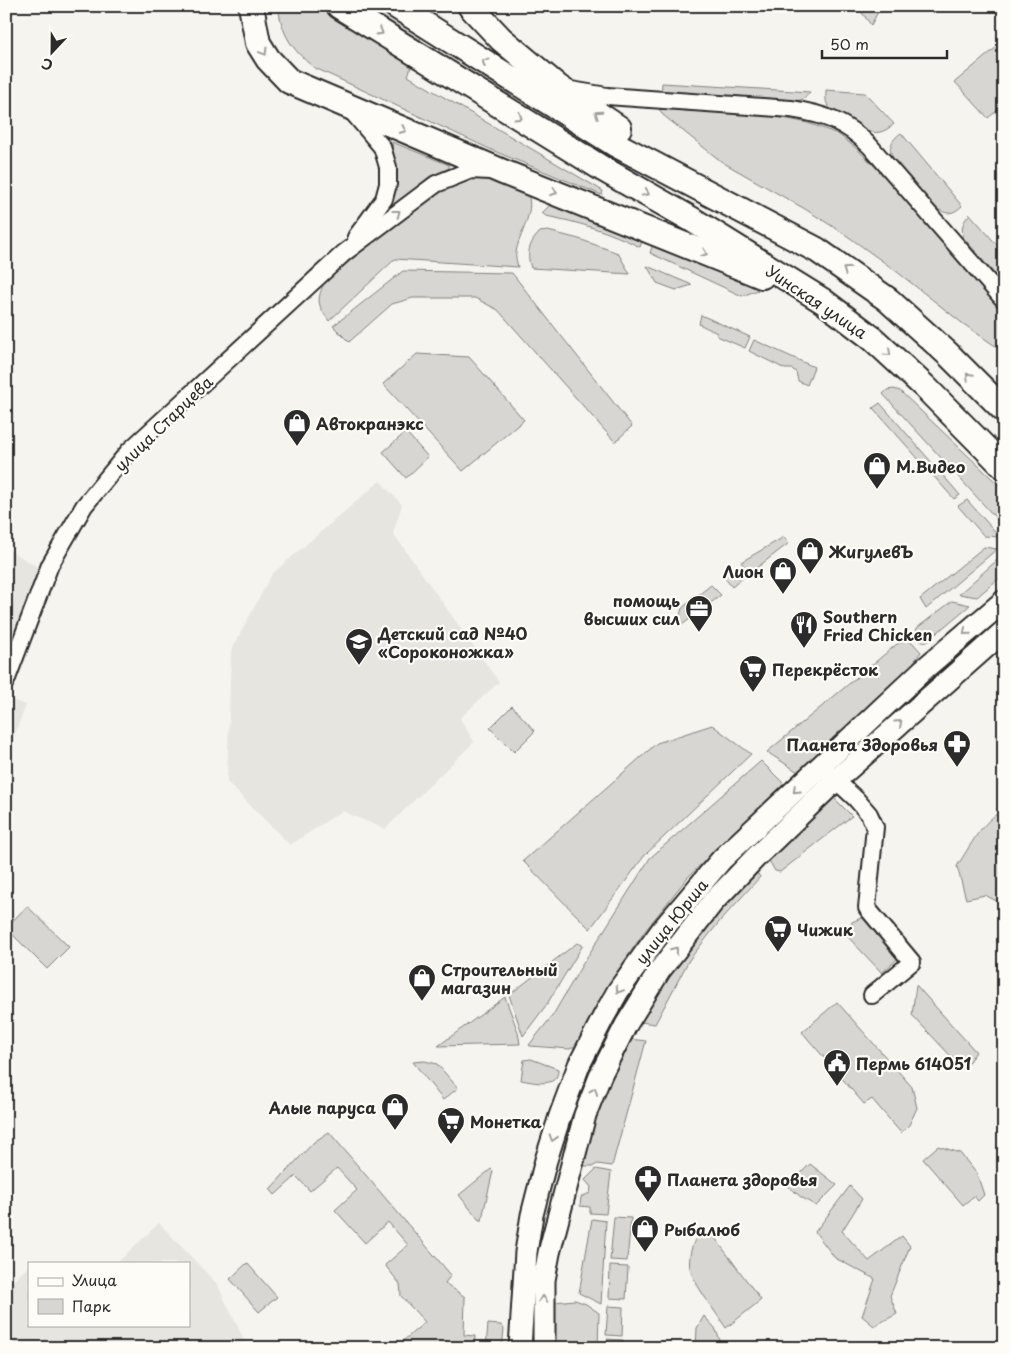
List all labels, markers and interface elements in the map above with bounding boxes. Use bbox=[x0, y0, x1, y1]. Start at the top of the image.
one-way arrow bbox=[375, 25, 384, 35]
north arrow bbox=[28, 28, 78, 78]
scale bar bbox=[822, 28, 948, 60]
text: 50 m bbox=[830, 32, 869, 55]
one-way arrow bbox=[258, 47, 268, 56]
text: С bbox=[38, 53, 56, 76]
one-way arrow bbox=[481, 59, 490, 69]
one-way arrow bbox=[513, 111, 522, 121]
one-way arrow bbox=[594, 111, 603, 120]
one-way arrow bbox=[399, 124, 407, 134]
one-way arrow bbox=[549, 186, 558, 196]
one-way arrow bbox=[640, 187, 649, 197]
one-way arrow bbox=[391, 211, 400, 219]
one-way arrow bbox=[699, 247, 708, 257]
street label: Уинская улица bbox=[762, 258, 872, 344]
one-way arrow bbox=[842, 267, 852, 276]
one-way arrow bbox=[883, 347, 892, 356]
street label: улица Старцева bbox=[108, 370, 218, 476]
one-way arrow bbox=[966, 373, 975, 382]
shop icon: Автокранэкс bbox=[282, 408, 312, 447]
place label: Автокранэкс bbox=[316, 411, 424, 435]
shop icon: М.Видео bbox=[862, 451, 892, 490]
place label: М.Видео bbox=[896, 454, 966, 478]
shop icon: ЖигулевЪ bbox=[795, 536, 825, 575]
place label: ЖигулевЪ bbox=[828, 539, 914, 563]
shop icon: Лион bbox=[768, 556, 798, 595]
place label: Лион bbox=[723, 559, 764, 583]
place label: помощь высших сил bbox=[583, 588, 680, 630]
office icon: помощь высших сил bbox=[684, 594, 714, 633]
place label: Southern Fried Chicken bbox=[823, 604, 932, 646]
restaurant icon: Southern Fried Chicken bbox=[789, 610, 819, 649]
place label: Детский сад №40 «Сороконожка» bbox=[377, 621, 528, 663]
school or university icon: Детский сад №40 «Сороконожка» bbox=[344, 627, 374, 666]
one-way arrow bbox=[963, 627, 972, 636]
supermarket icon: Перекрёсток bbox=[738, 654, 768, 693]
place label: Перекрёсток bbox=[772, 657, 879, 681]
one-way arrow bbox=[894, 720, 903, 729]
pharmacy icon: Планета Здоровья bbox=[942, 729, 972, 768]
place label: Планета Здоровья bbox=[786, 732, 938, 756]
one-way arrow bbox=[792, 784, 801, 793]
street label: улица Юрша bbox=[629, 873, 713, 969]
supermarket icon: Чижик bbox=[763, 914, 793, 953]
place label: Чижик bbox=[797, 917, 854, 941]
one-way arrow bbox=[669, 947, 677, 956]
place label: Строительный магазин bbox=[441, 957, 558, 999]
shop icon: Строительный магазин bbox=[407, 963, 437, 1002]
one-way arrow bbox=[616, 985, 626, 994]
public building icon: Пермь 614051 bbox=[822, 1048, 852, 1087]
place label: Пермь 614051 bbox=[856, 1051, 971, 1075]
one-way arrow bbox=[588, 1087, 599, 1096]
shop icon: Алые паруса bbox=[380, 1092, 410, 1131]
place label: Алые паруса bbox=[268, 1095, 376, 1119]
supermarket icon: Монетка bbox=[436, 1106, 466, 1145]
place label: Монетка bbox=[470, 1109, 542, 1133]
one-way arrow bbox=[549, 1133, 559, 1141]
pharmacy icon: Планета здоровья bbox=[633, 1164, 663, 1203]
place label: Планета здоровья bbox=[667, 1167, 818, 1191]
shop icon: Рыбалюб bbox=[630, 1214, 660, 1253]
place label: Рыбалюб bbox=[664, 1217, 740, 1241]
legend bbox=[28, 1262, 190, 1326]
text: Улица bbox=[72, 1268, 117, 1291]
text: Парк bbox=[72, 1294, 111, 1317]
one-way arrow bbox=[538, 1295, 549, 1303]

